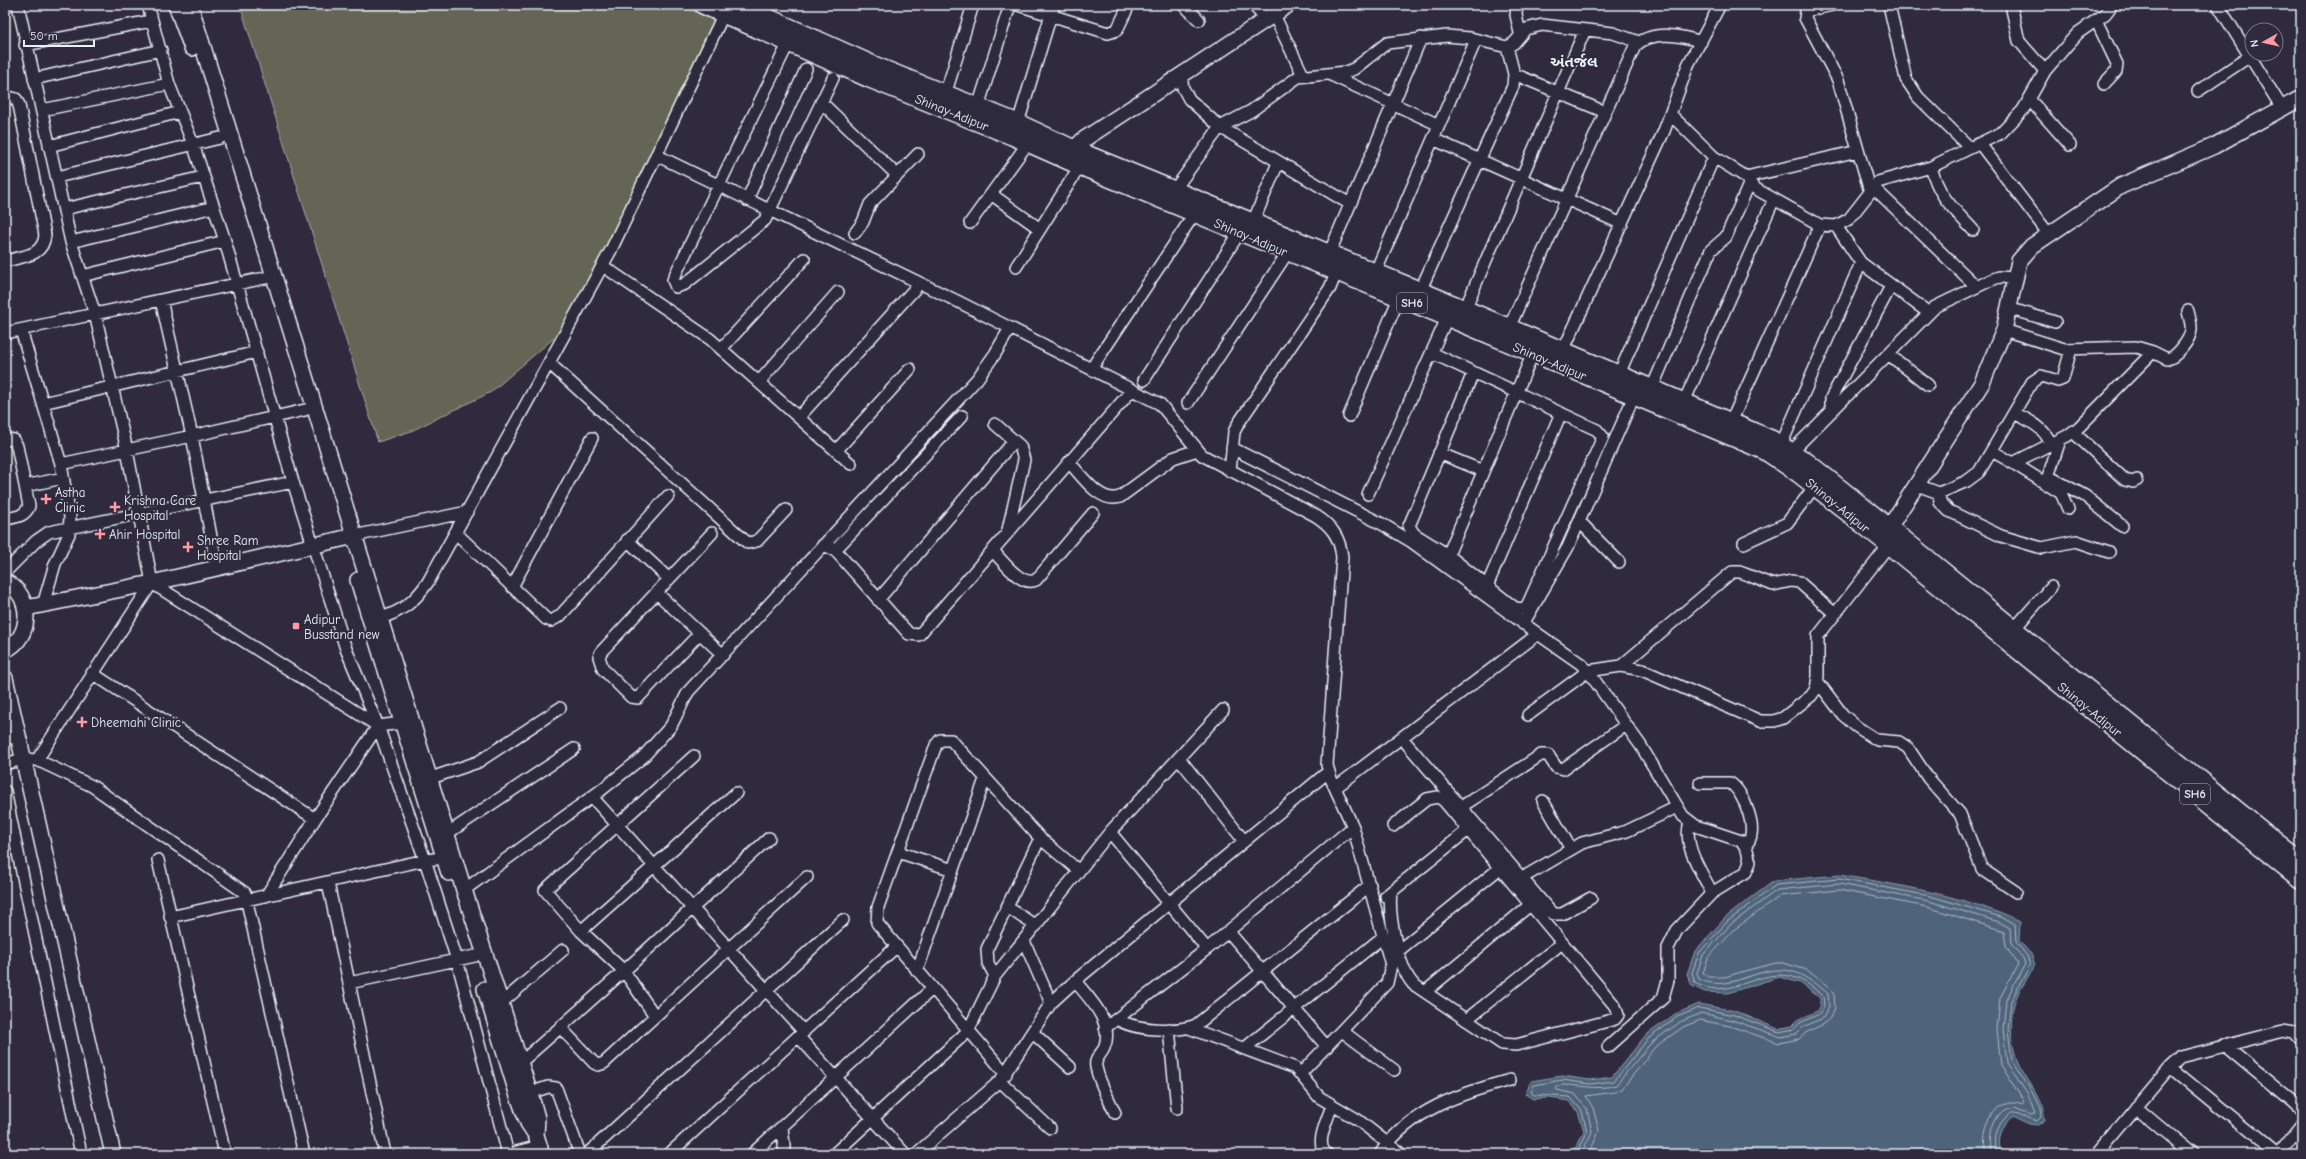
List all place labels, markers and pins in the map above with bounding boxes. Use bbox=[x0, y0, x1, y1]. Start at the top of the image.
place label: Astha Clinic bbox=[55, 485, 85, 515]
marker: Astha Clinic bbox=[40, 493, 52, 505]
place label: Krishna Care Hospital bbox=[124, 493, 197, 523]
marker: Krishna Care Hospital bbox=[109, 501, 121, 513]
place label: Ahir Hospital bbox=[109, 527, 180, 542]
marker: Ahir Hospital bbox=[94, 528, 106, 540]
place label: Shree Ram Hospital bbox=[197, 533, 258, 563]
marker: Shree Ram Hospital bbox=[182, 541, 194, 553]
place label: Adipur Busstand new bbox=[304, 612, 380, 642]
marker: Adipur Busstand new bbox=[291, 621, 301, 631]
place label: Dheemahi Clinic bbox=[91, 715, 181, 730]
marker: Dheemahi Clinic bbox=[76, 716, 88, 728]

